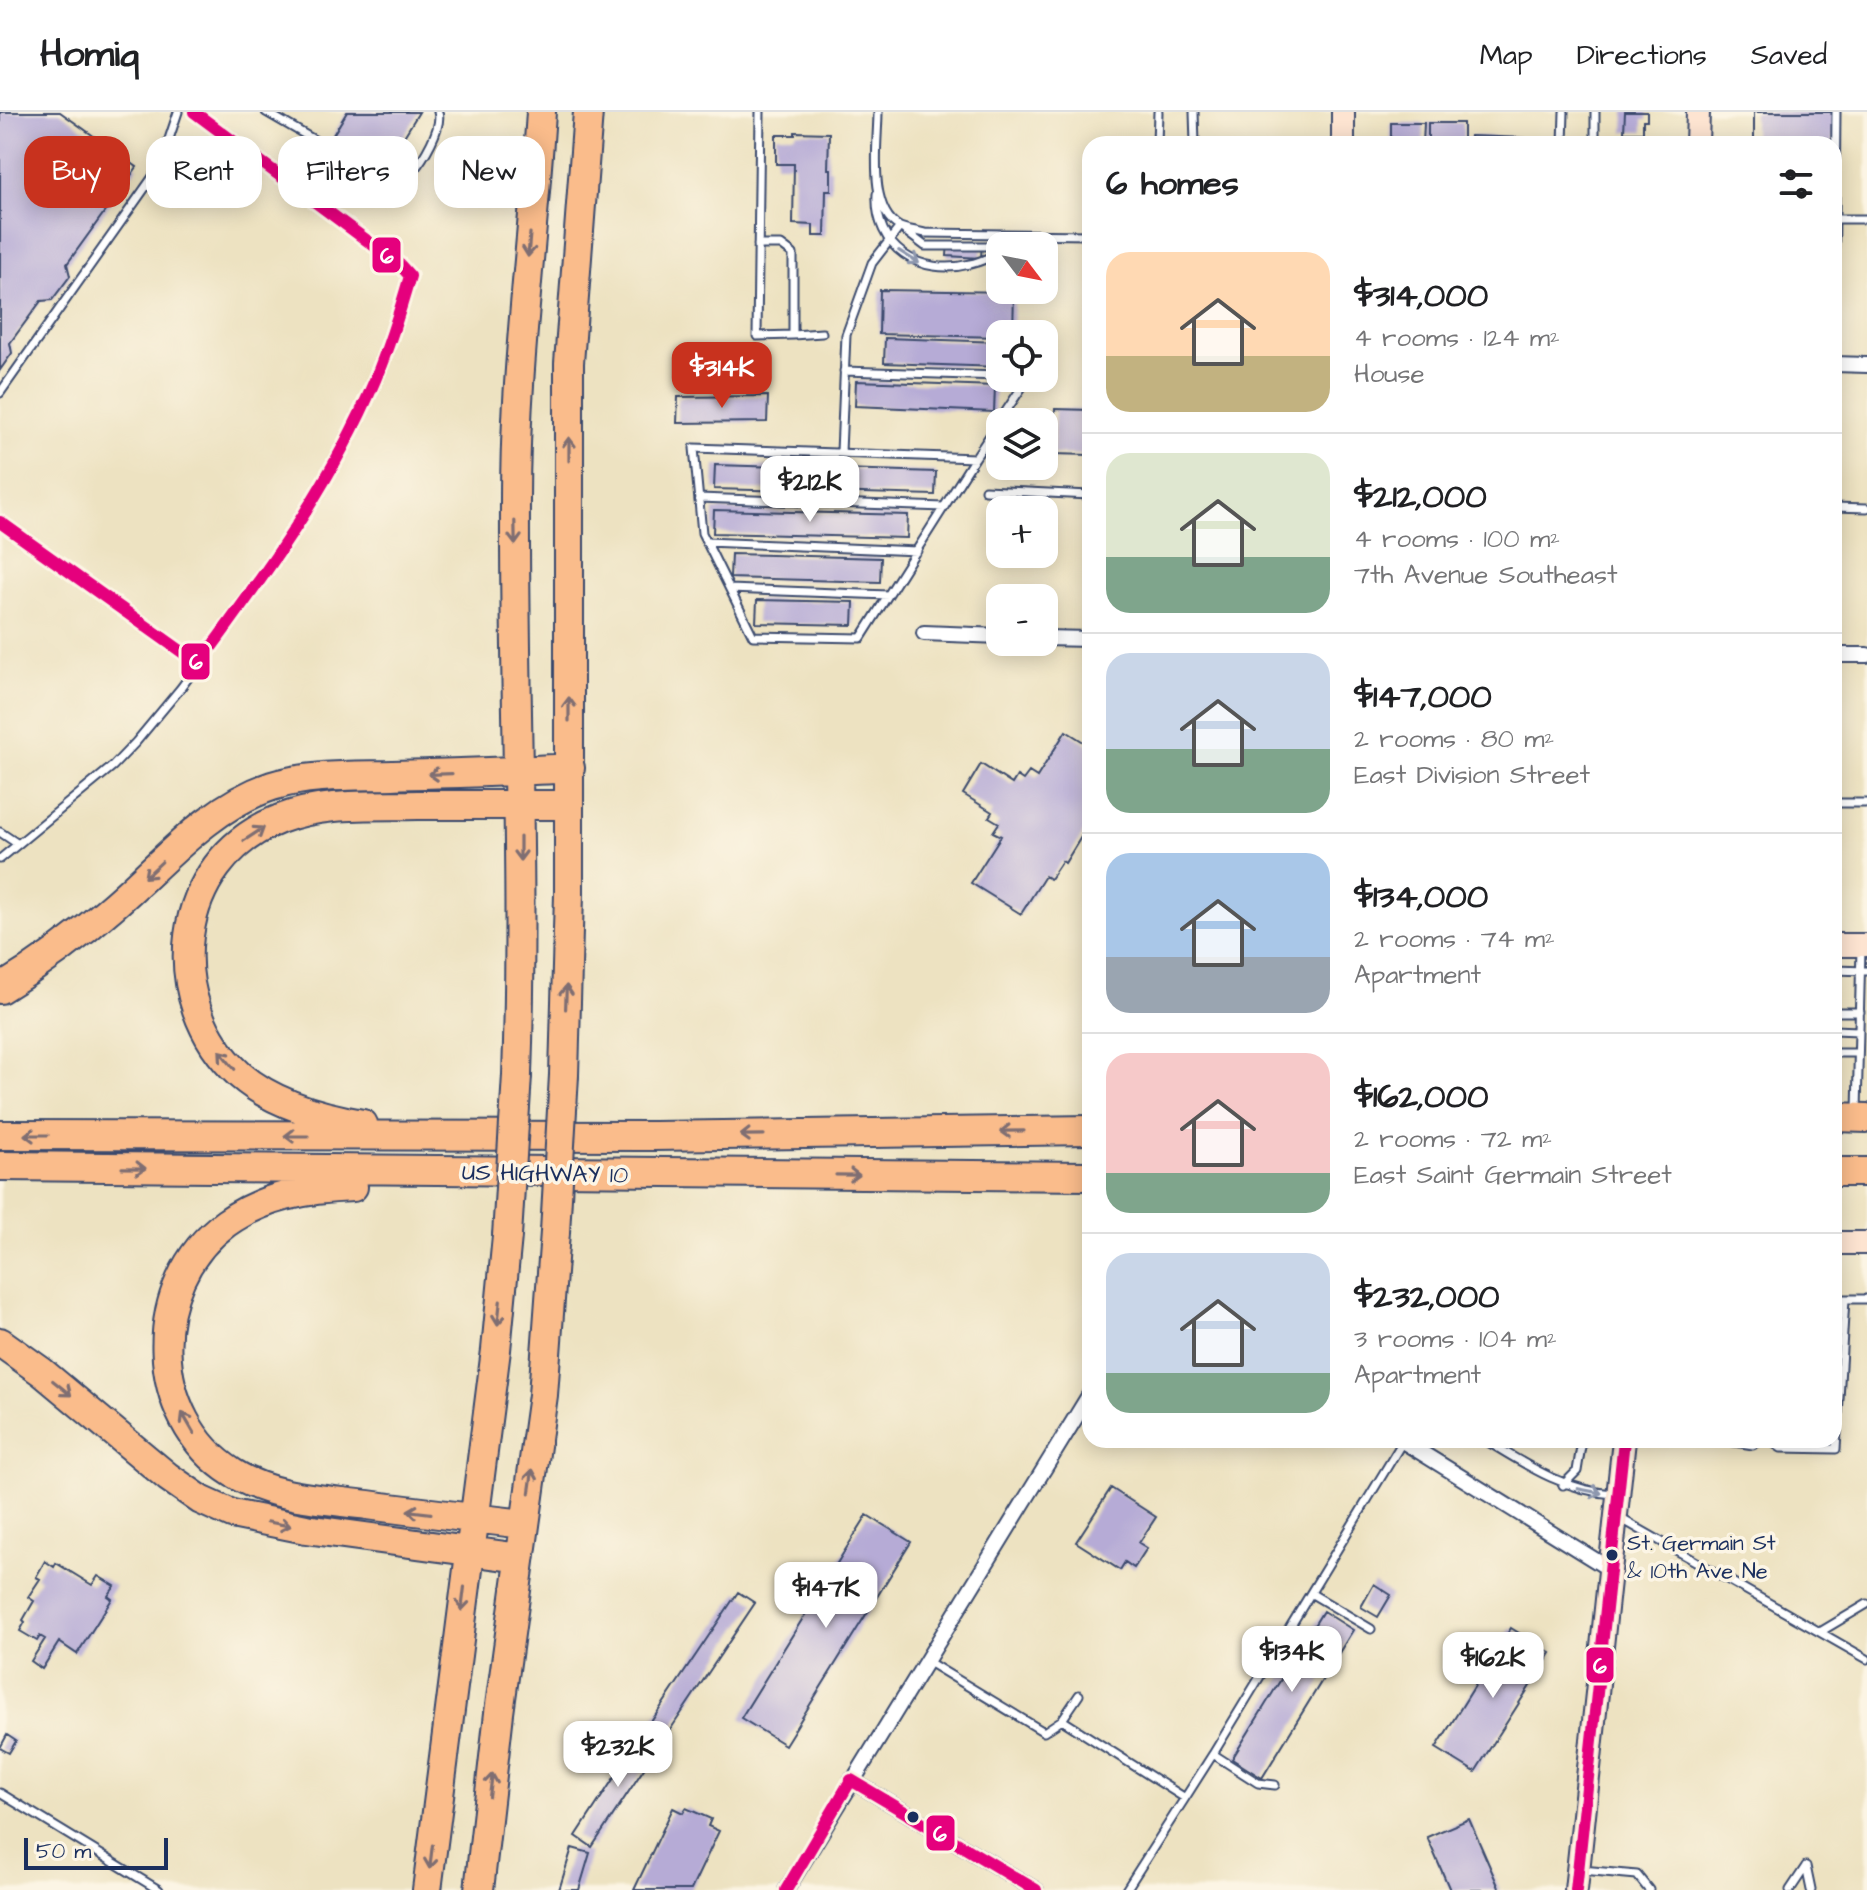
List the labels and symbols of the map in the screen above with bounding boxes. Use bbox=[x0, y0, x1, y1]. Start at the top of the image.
one-way arrow bbox=[521, 232, 536, 258]
north arrow bbox=[986, 232, 1058, 304]
line badge: 6 bbox=[371, 236, 402, 274]
text: 6 bbox=[380, 241, 394, 272]
one-way arrow bbox=[898, 248, 920, 265]
pin: $314K bbox=[666, 342, 778, 410]
one-way arrow bbox=[561, 436, 577, 463]
pin: $212K bbox=[754, 456, 866, 524]
one-way arrow bbox=[508, 519, 523, 546]
line badge: 6 bbox=[180, 642, 211, 681]
text: 6 bbox=[189, 647, 203, 678]
one-way arrow bbox=[561, 696, 577, 723]
one-way arrow bbox=[427, 766, 454, 781]
one-way arrow bbox=[242, 825, 264, 842]
one-way arrow bbox=[512, 835, 528, 862]
one-way arrow bbox=[143, 860, 163, 879]
one-way arrow bbox=[558, 984, 573, 1011]
one-way arrow bbox=[218, 1051, 236, 1071]
one-way arrow bbox=[999, 1123, 1026, 1139]
one-way arrow bbox=[23, 1127, 50, 1143]
one-way arrow bbox=[739, 1127, 766, 1142]
one-way arrow bbox=[283, 1128, 310, 1144]
street label: US HIGHWAY 10 bbox=[461, 1156, 628, 1192]
one-way arrow bbox=[120, 1160, 147, 1176]
one-way arrow bbox=[834, 1168, 861, 1183]
one-way arrow bbox=[492, 1299, 507, 1326]
one-way arrow bbox=[52, 1379, 72, 1397]
one-way arrow bbox=[180, 1412, 196, 1435]
one-way arrow bbox=[524, 1468, 539, 1494]
one-way arrow bbox=[1577, 1485, 1603, 1500]
one-way arrow bbox=[407, 1504, 433, 1519]
one-way arrow bbox=[266, 1517, 291, 1532]
place label: St. Germain St & 10th Ave Ne bbox=[1627, 1528, 1776, 1587]
marker: St. Germain St & 10th Ave Ne bbox=[1604, 1547, 1620, 1563]
pin: $147K bbox=[770, 1562, 882, 1630]
one-way arrow bbox=[455, 1585, 470, 1612]
pin: $134K bbox=[1236, 1626, 1348, 1694]
pin: $162K bbox=[1437, 1632, 1549, 1700]
line badge: 6 bbox=[1585, 1646, 1615, 1684]
text: 6 bbox=[1593, 1651, 1607, 1682]
pin: $232K bbox=[562, 1721, 674, 1789]
one-way arrow bbox=[483, 1772, 498, 1799]
unlabelled marker bbox=[905, 1809, 921, 1825]
line badge: 6 bbox=[925, 1814, 956, 1852]
text: 6 bbox=[933, 1819, 947, 1850]
scale bar bbox=[24, 1834, 168, 1870]
one-way arrow bbox=[423, 1844, 438, 1869]

